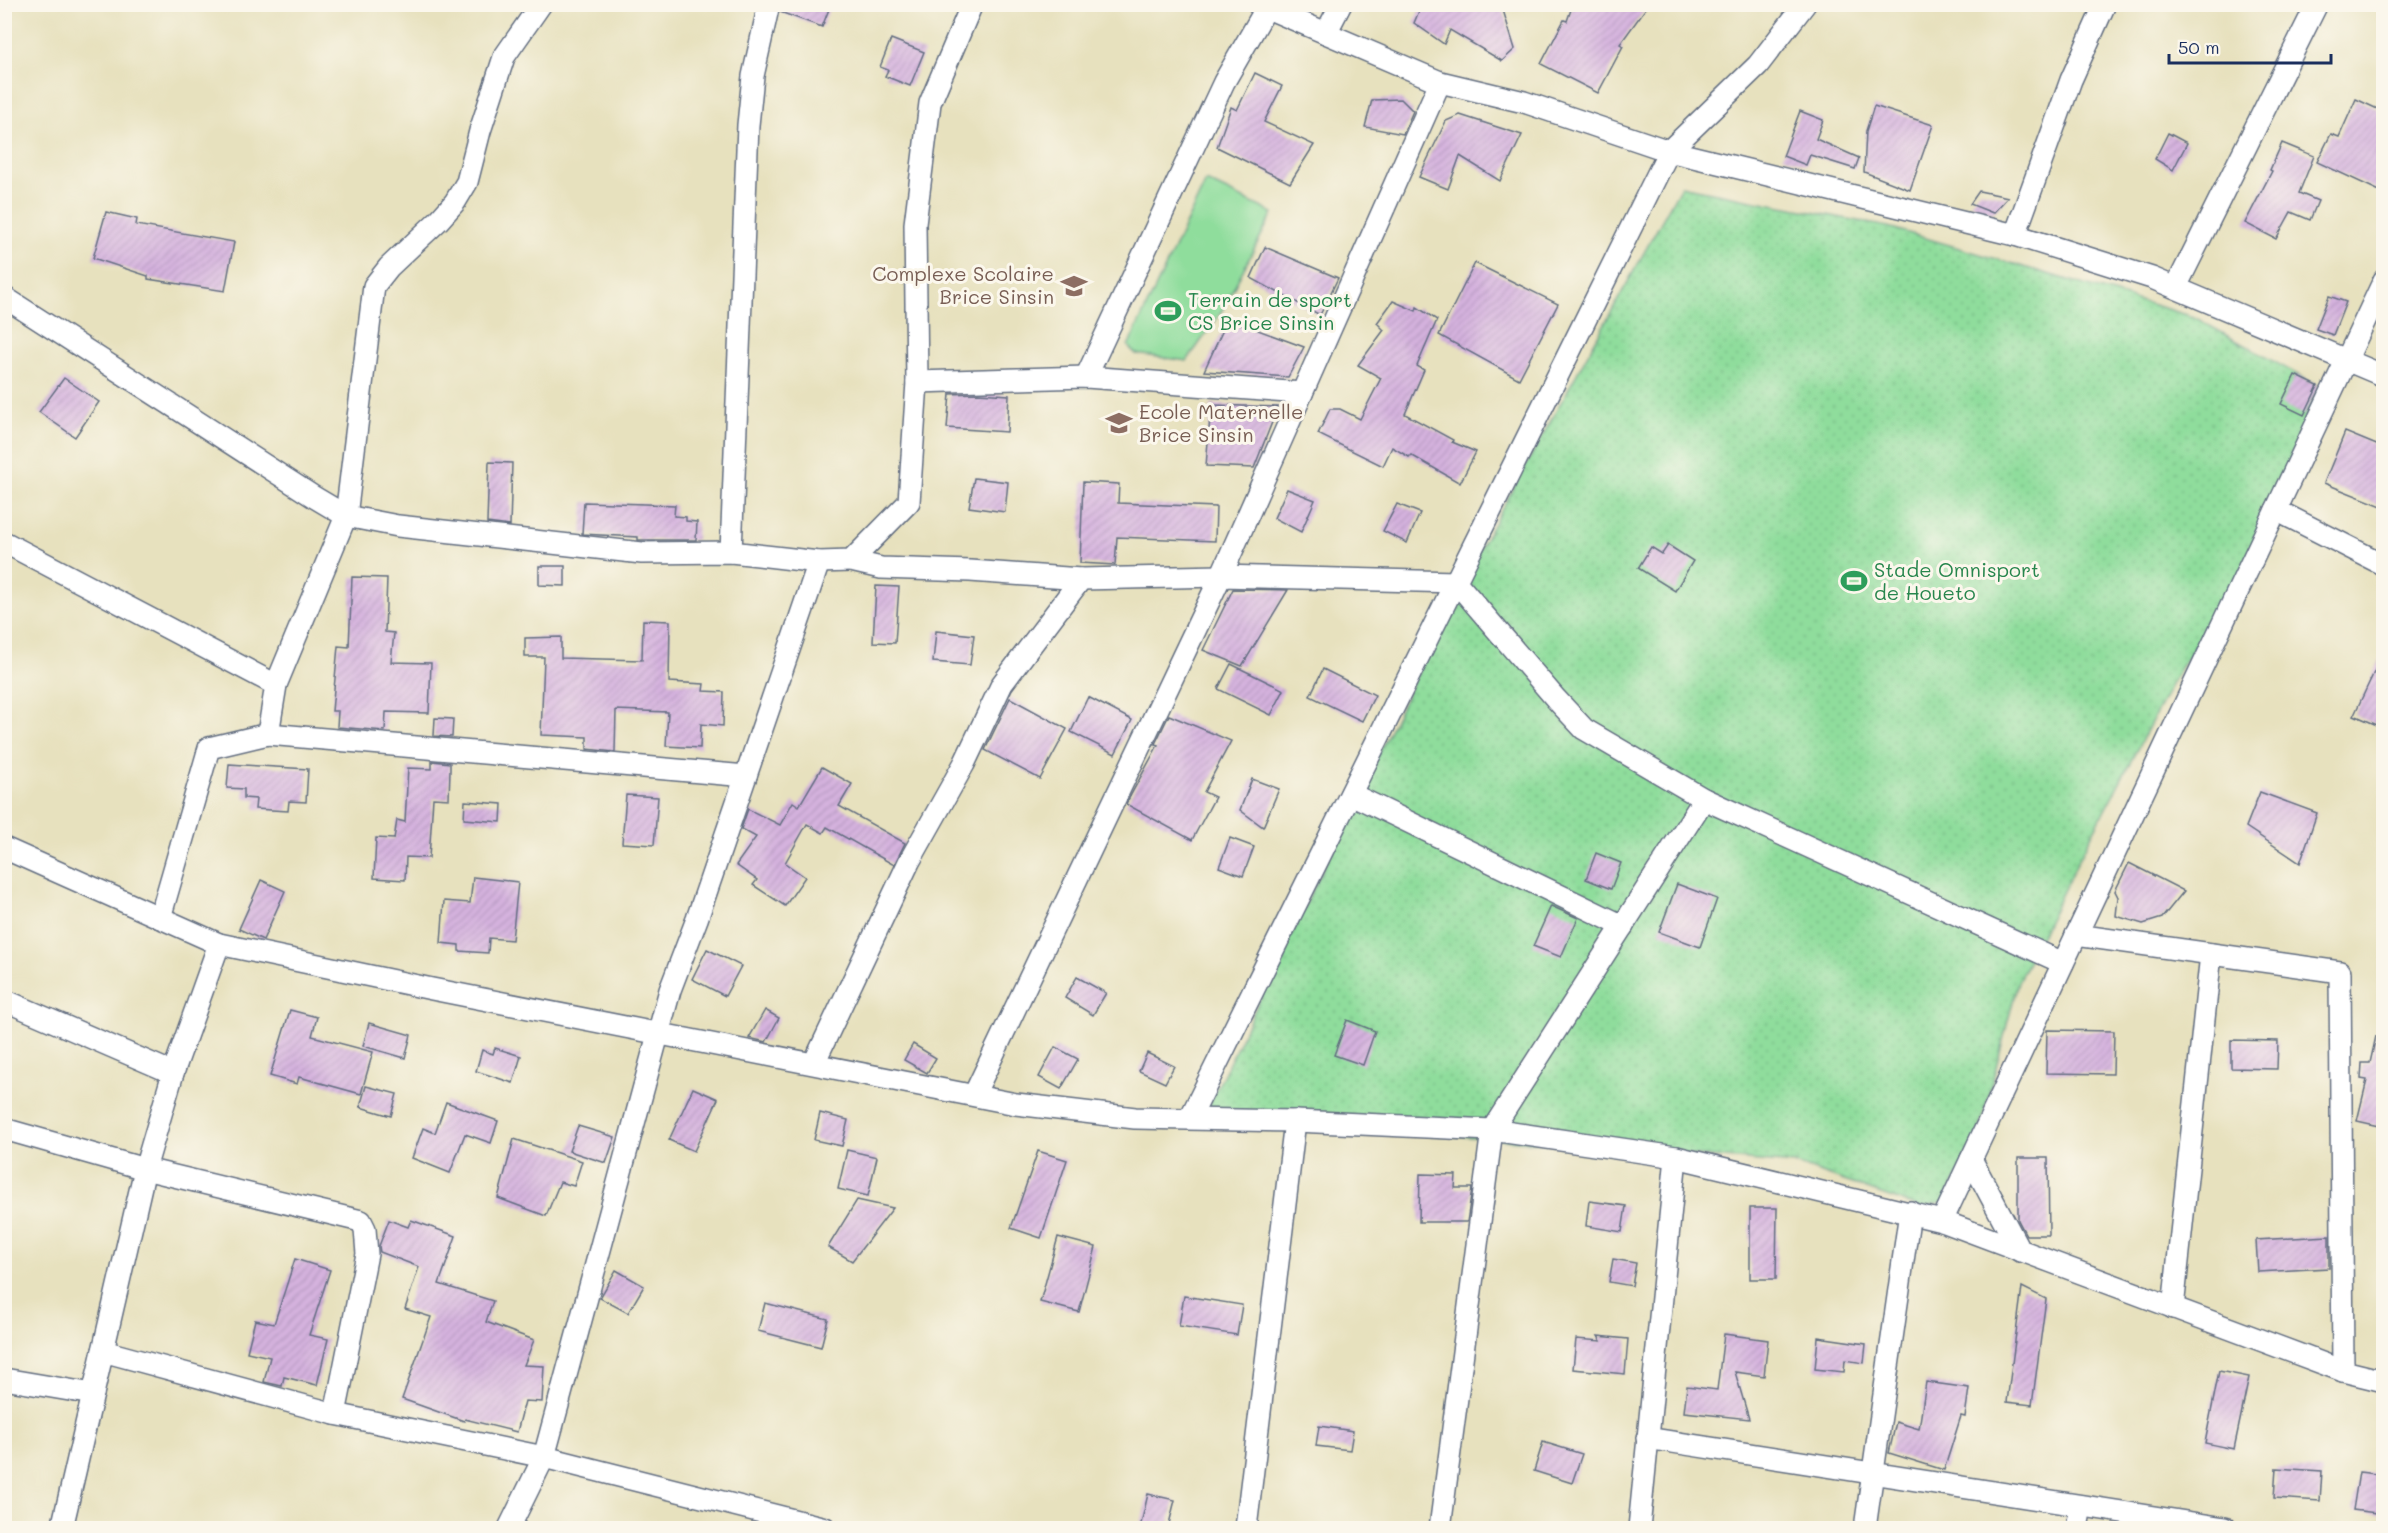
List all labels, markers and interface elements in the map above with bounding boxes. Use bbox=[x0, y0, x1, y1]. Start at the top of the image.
scale bar bbox=[2169, 27, 2331, 65]
text: 50 m bbox=[2178, 35, 2220, 59]
place label: Complexe Scolaire Brice Sinsin bbox=[872, 260, 1054, 309]
school or university icon: Complexe Scolaire Brice Sinsin bbox=[1059, 271, 1089, 301]
place label: Terrain de sport CS Brice Sinsin bbox=[1188, 286, 1352, 335]
sports icon: Terrain de sport CS Brice Sinsin bbox=[1153, 296, 1183, 326]
place label: Ecole Maternelle Brice Sinsin bbox=[1139, 398, 1303, 447]
school or university icon: Ecole Maternelle Brice Sinsin bbox=[1104, 408, 1134, 438]
place label: Stade Omnisport de Houeto bbox=[1874, 556, 2040, 605]
sports icon: Stade Omnisport de Houeto bbox=[1839, 566, 1869, 596]

